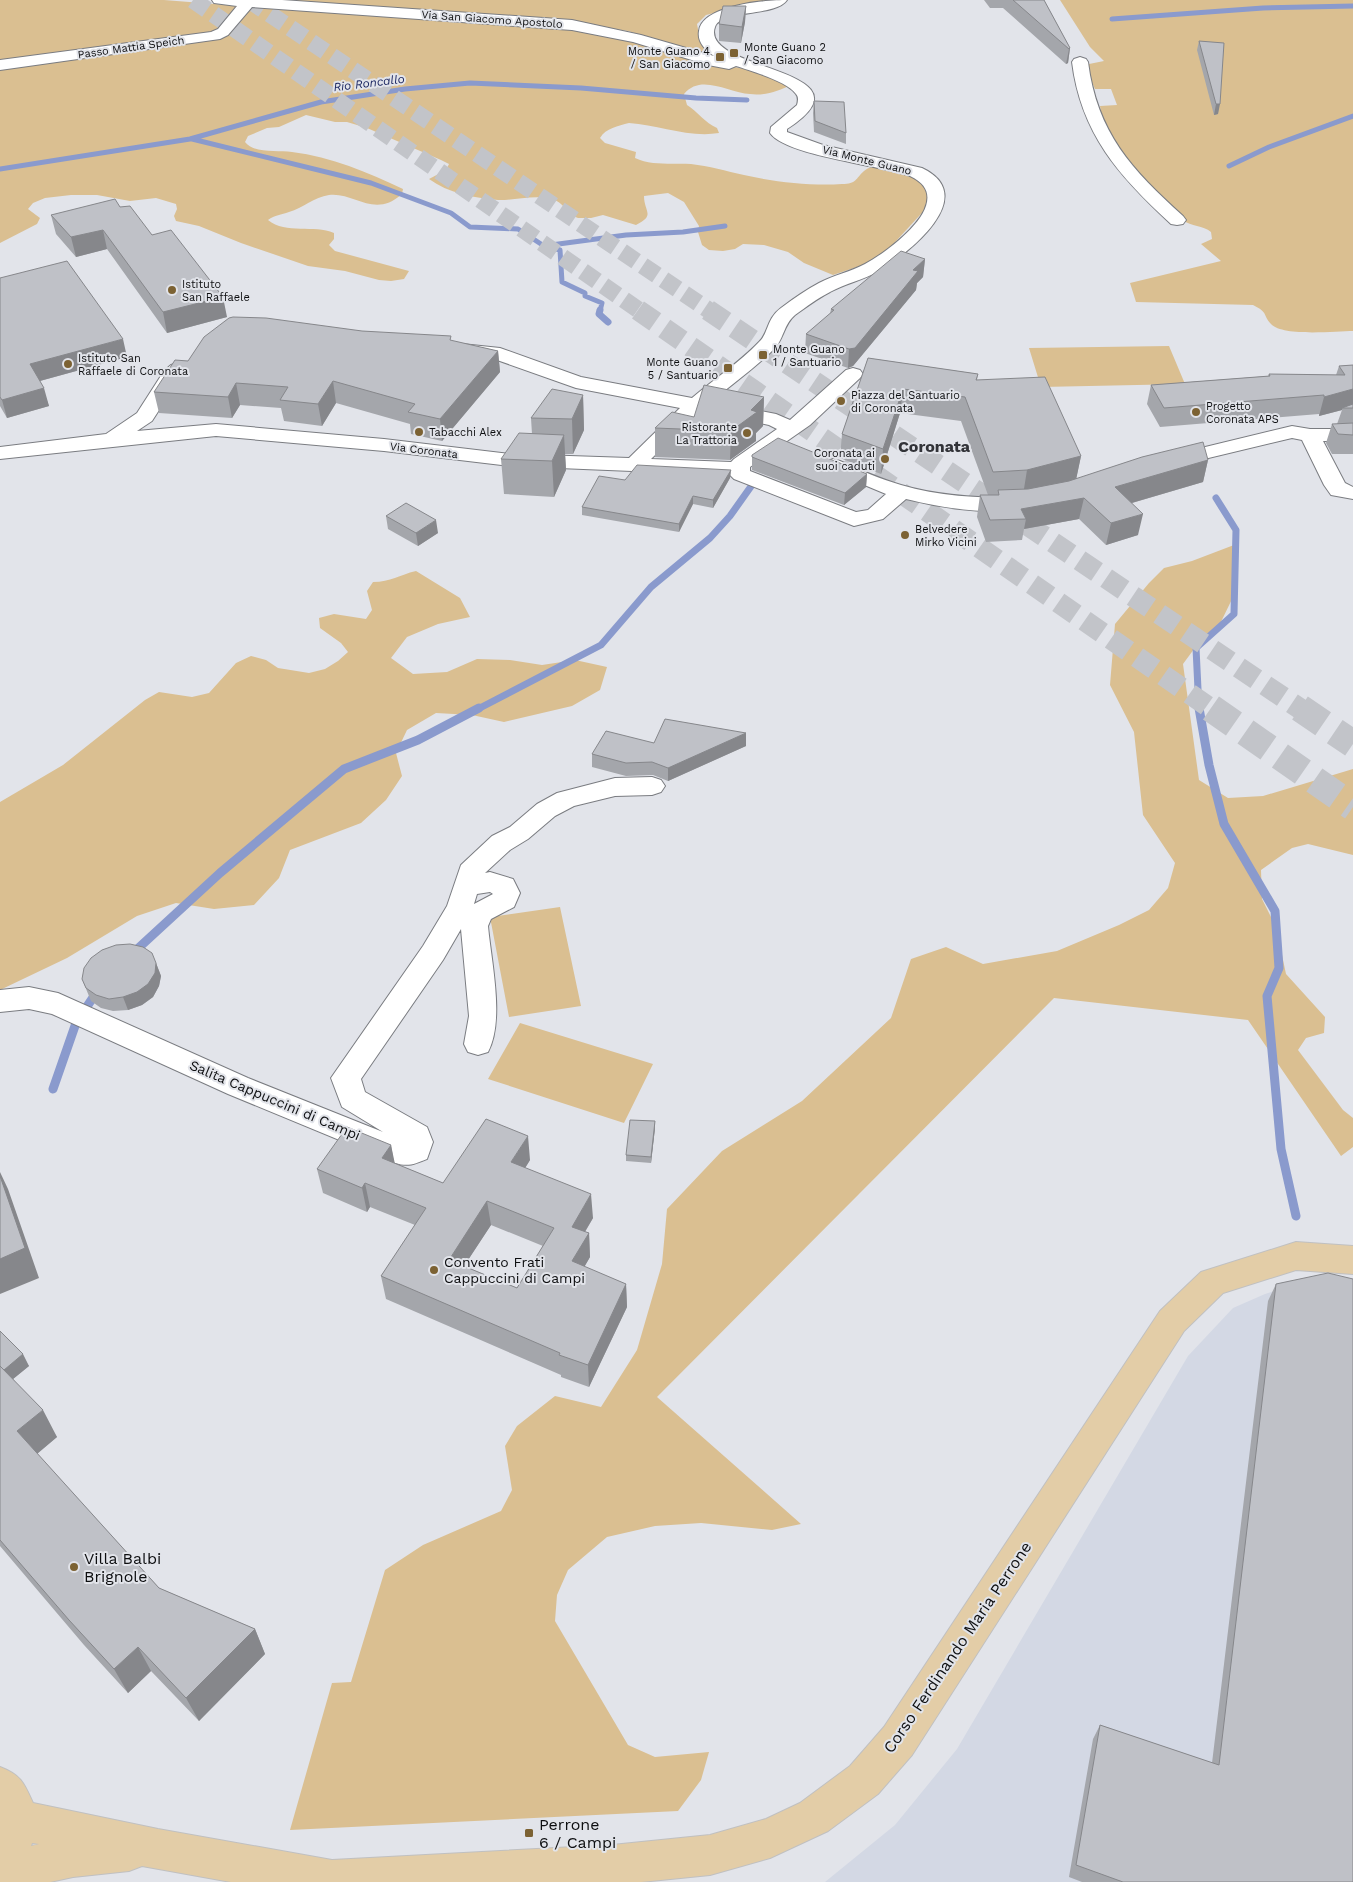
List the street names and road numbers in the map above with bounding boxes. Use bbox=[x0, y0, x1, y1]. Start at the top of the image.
street label: Via San Giacomo Apostolo bbox=[421, 8, 563, 31]
street label: Passo Mattia Speich bbox=[77, 34, 185, 61]
street label: Via Monte Guano bbox=[821, 143, 913, 178]
street label: Via Coronata bbox=[389, 440, 459, 461]
street label: Salita Cappuccini di Campi bbox=[187, 1057, 363, 1143]
street label: Corso Ferdinando Maria Perrone bbox=[879, 1538, 1035, 1757]

